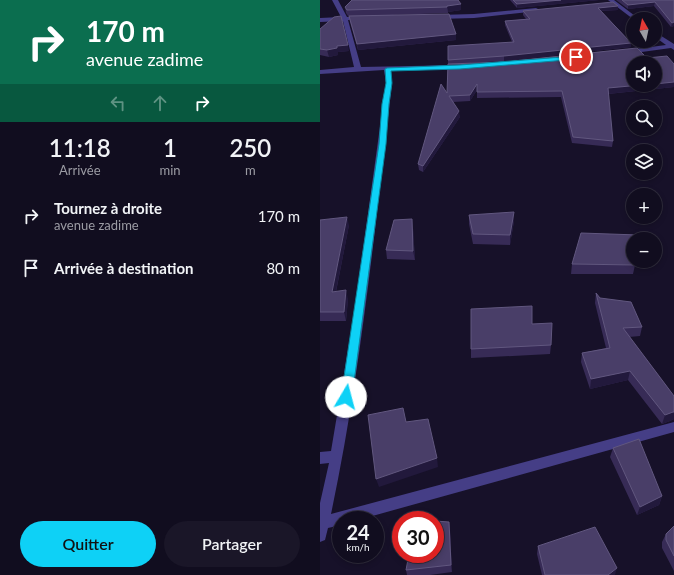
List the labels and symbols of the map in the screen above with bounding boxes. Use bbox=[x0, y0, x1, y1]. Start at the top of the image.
north arrow bbox=[626, 12, 662, 48]
pin bbox=[559, 40, 593, 74]
position arrow bbox=[325, 376, 367, 418]
speed limit sign: 30 bbox=[392, 511, 444, 563]

